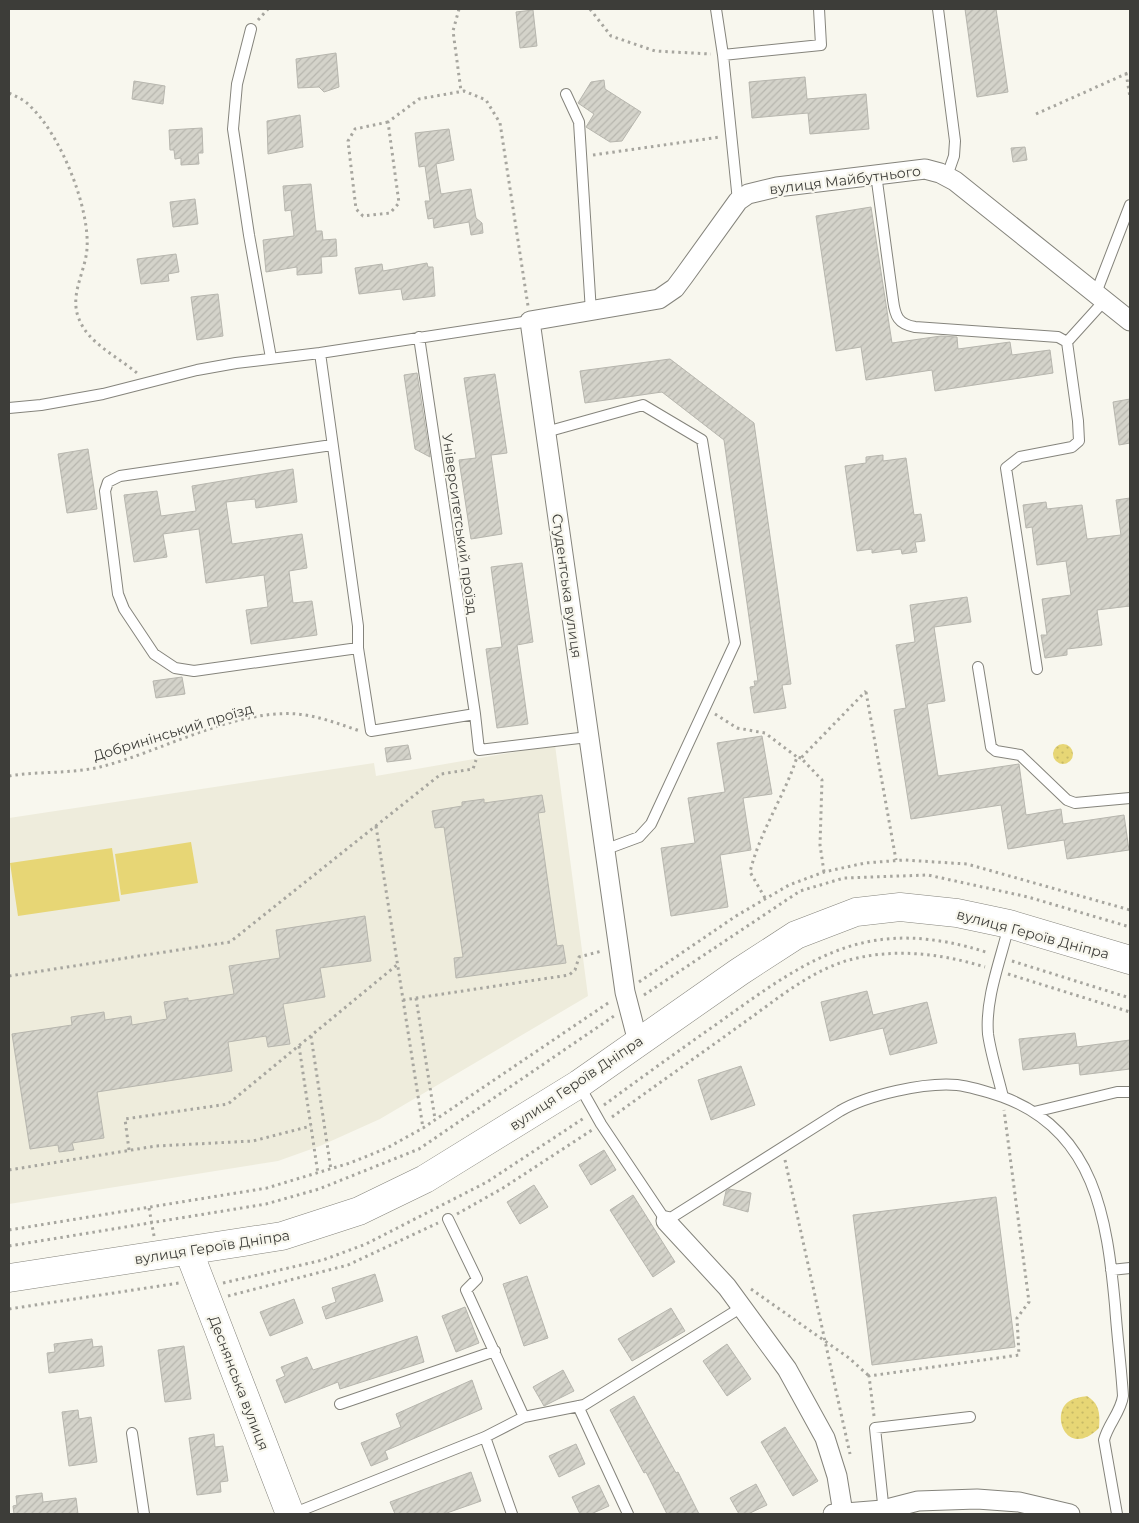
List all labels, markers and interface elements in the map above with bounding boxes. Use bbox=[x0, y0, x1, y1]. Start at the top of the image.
street label: вулиця Майбутнього bbox=[768, 162, 922, 198]
street label: Університетський проїзд bbox=[438, 432, 482, 616]
street label: Студентська вулиця bbox=[548, 513, 586, 659]
street label: Добринінський проїзд bbox=[91, 699, 255, 765]
street label: вулиця Героїв Дніпра bbox=[955, 905, 1111, 963]
street label: вулиця Героїв Дніпра bbox=[506, 1032, 646, 1134]
street label: вулиця Героїв Дніпра bbox=[133, 1226, 291, 1268]
street label: Деснянська вулиця bbox=[205, 1313, 273, 1453]

